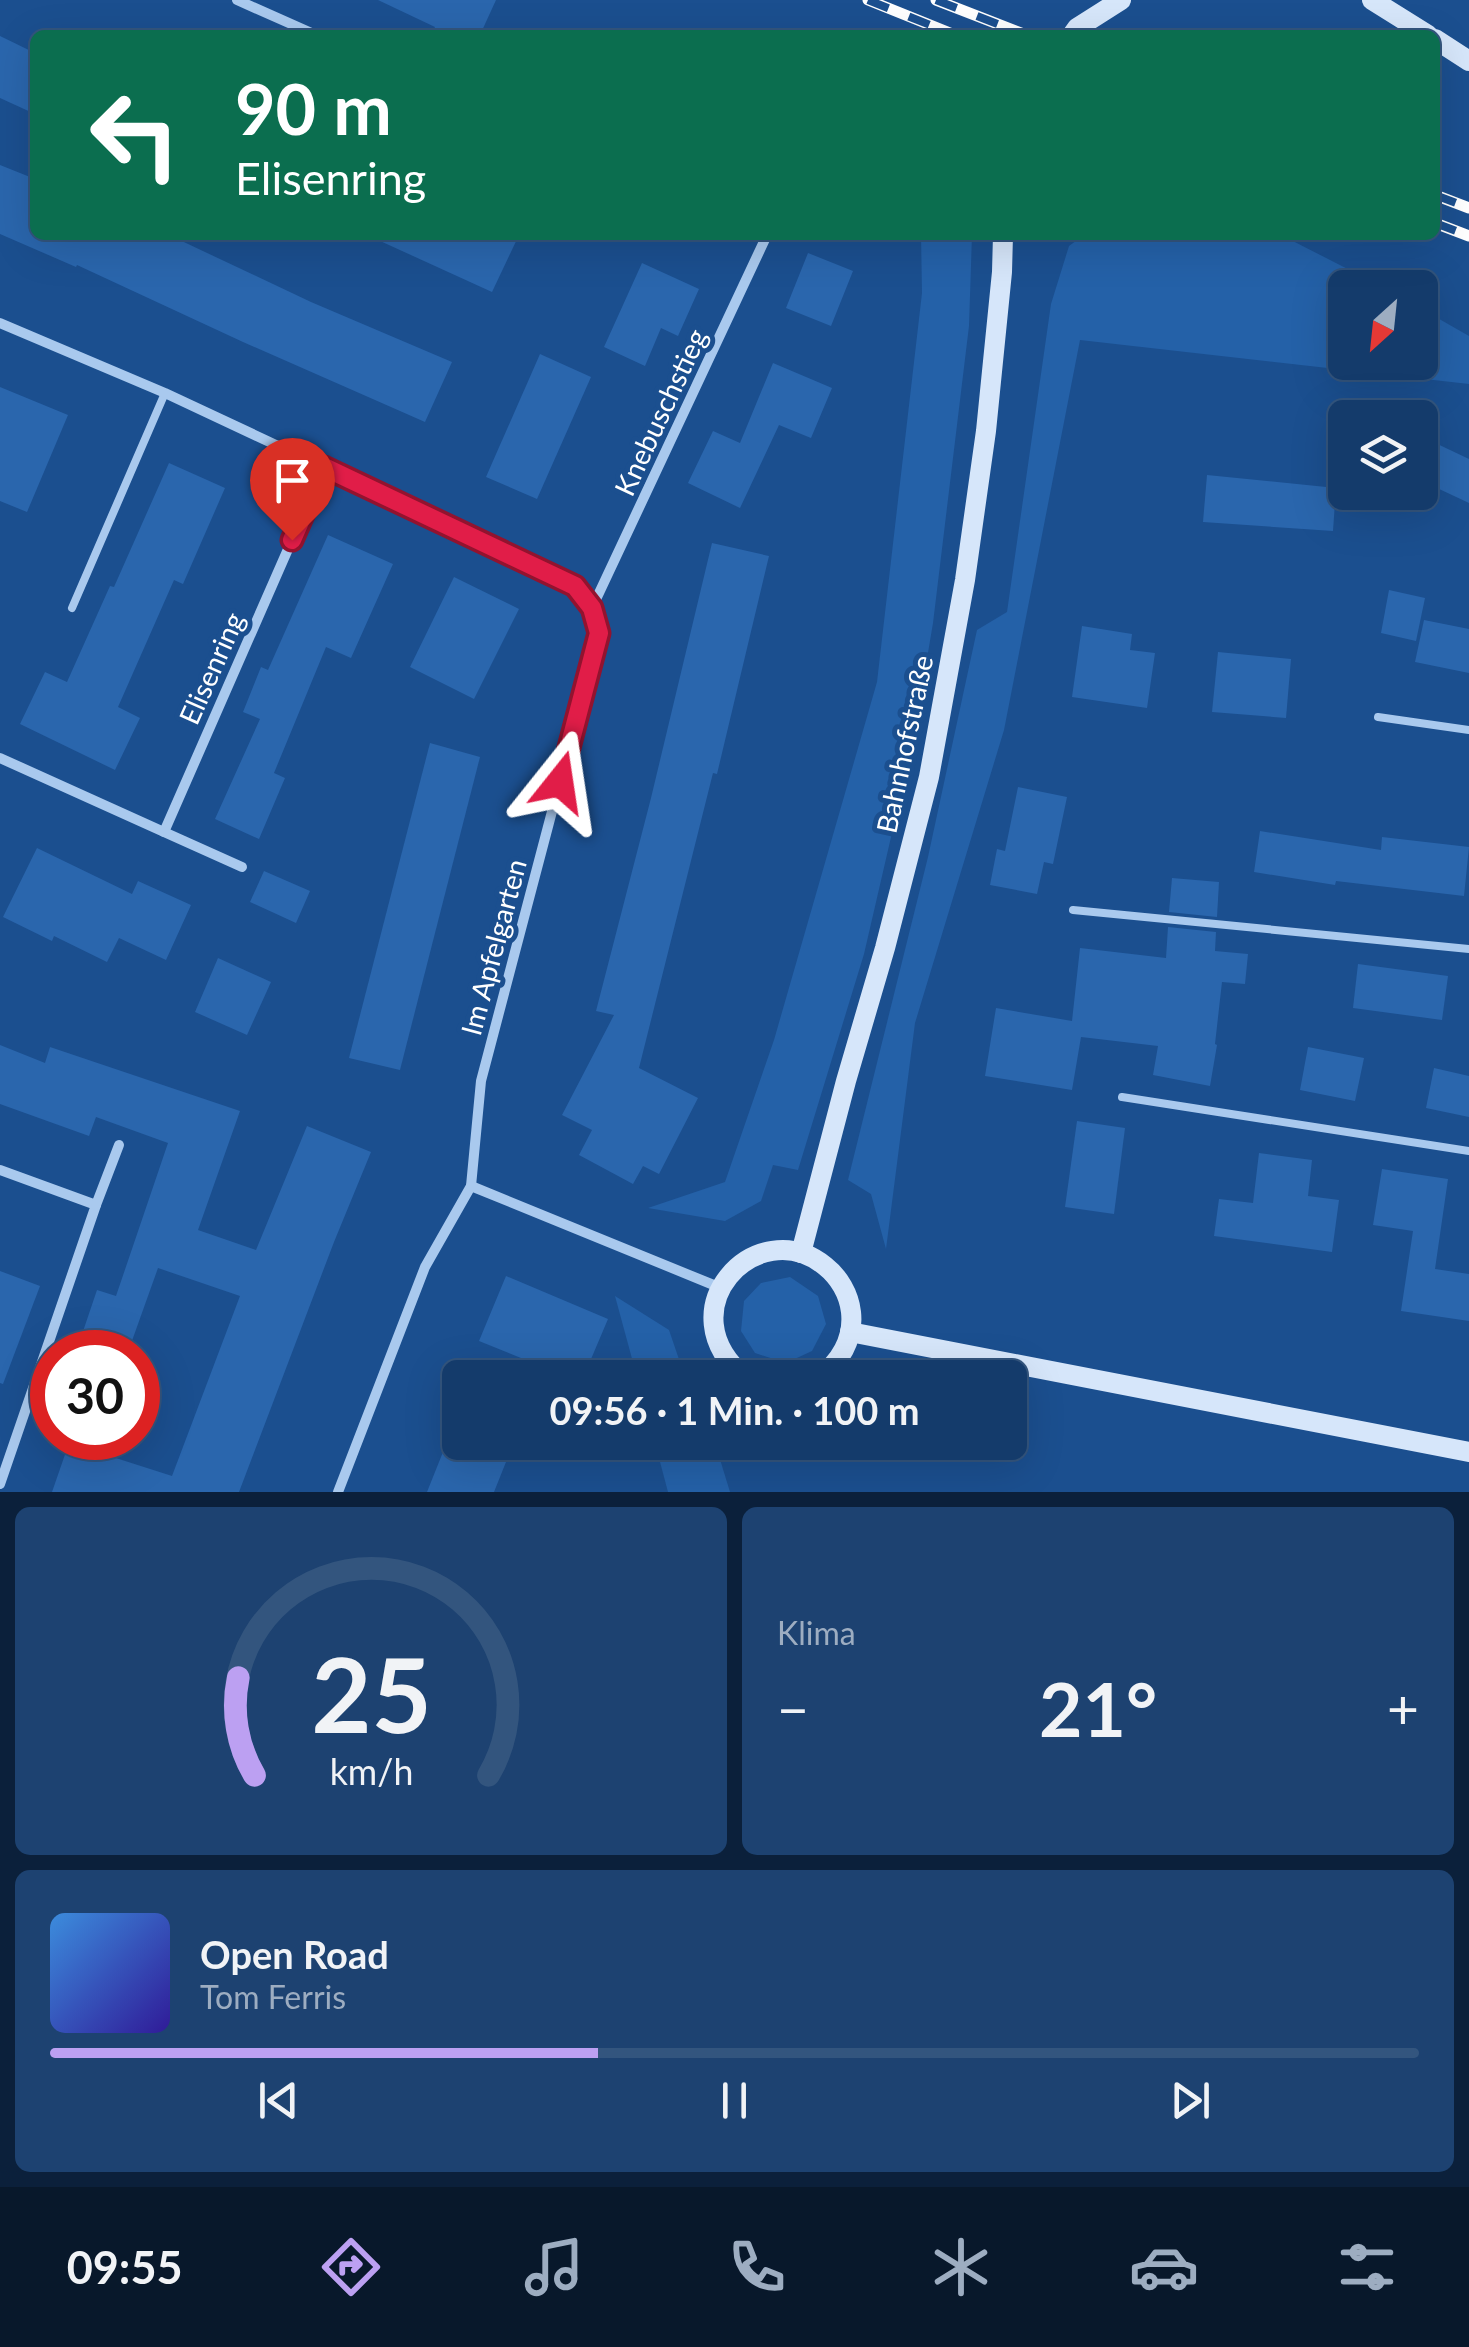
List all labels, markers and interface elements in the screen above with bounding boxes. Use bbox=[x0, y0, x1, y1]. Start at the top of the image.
text: 90 m bbox=[235, 66, 392, 150]
icon: left bbox=[70, 70, 200, 200]
text: Elisenring bbox=[235, 151, 426, 205]
north arrow bbox=[1328, 270, 1438, 380]
map controls bbox=[1328, 270, 1438, 510]
street label: Knebuschstieg bbox=[607, 323, 713, 501]
button: layers bbox=[1328, 400, 1438, 510]
pin bbox=[250, 438, 335, 541]
icon: arrive bbox=[265, 453, 320, 508]
street label: Elisenring bbox=[171, 607, 251, 729]
street label: Bahnhofstraße bbox=[869, 652, 939, 836]
position arrow bbox=[508, 730, 612, 834]
street label: Im Apfelgarten bbox=[453, 855, 533, 1039]
speed limit sign: 30 bbox=[30, 1330, 160, 1460]
text: 09:56 · 1 Min. · 100 m bbox=[550, 1387, 919, 1433]
text: Klima bbox=[777, 1613, 856, 1652]
text: 25 bbox=[311, 1630, 431, 1755]
text: 21° bbox=[1039, 1663, 1157, 1753]
text: − bbox=[777, 1675, 809, 1741]
text: + bbox=[1387, 1675, 1419, 1741]
text: km/h bbox=[329, 1750, 413, 1793]
text: Open Road bbox=[200, 1931, 389, 1977]
text: Tom Ferris bbox=[200, 1977, 346, 2016]
icon: previous bbox=[251, 2073, 306, 2128]
icon: pause bbox=[707, 2073, 762, 2128]
icon: next bbox=[1163, 2073, 1218, 2128]
icon: directions bbox=[316, 2232, 386, 2302]
icon: music bbox=[519, 2232, 589, 2302]
icon: phone bbox=[722, 2232, 792, 2302]
icon: climate bbox=[926, 2232, 996, 2302]
icon: car bbox=[1129, 2232, 1199, 2302]
icon: filters bbox=[1332, 2232, 1402, 2302]
text: 09:55 bbox=[67, 2240, 183, 2294]

